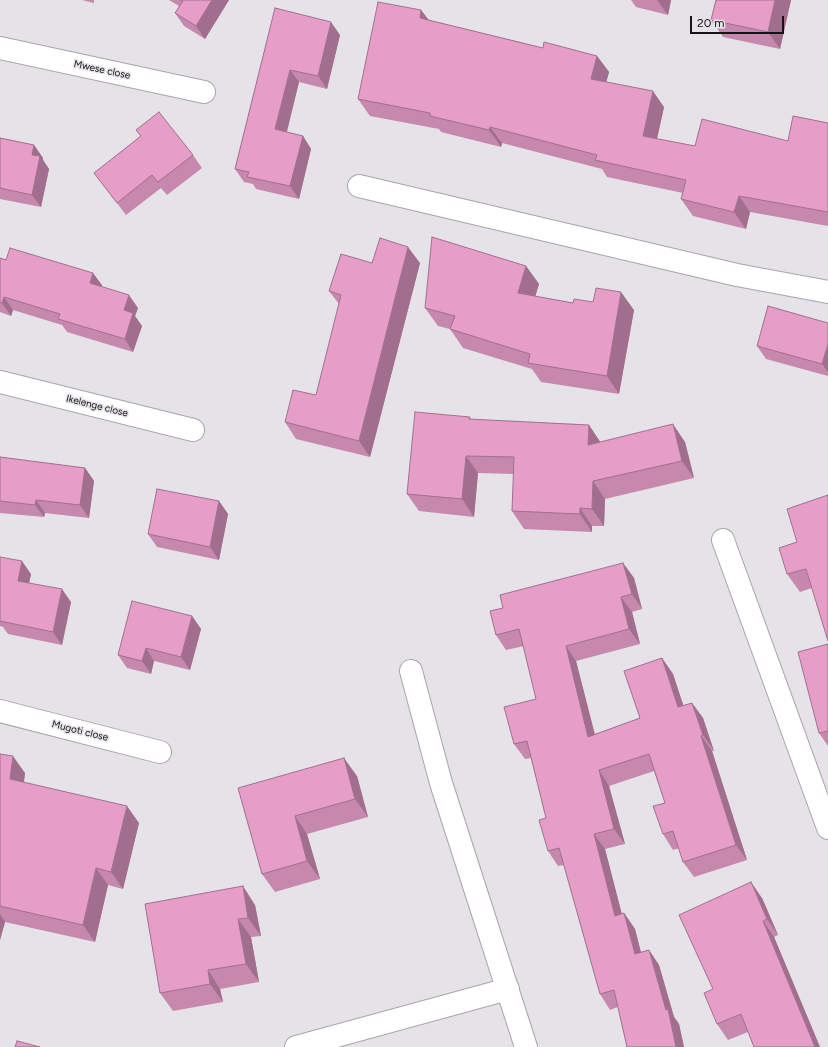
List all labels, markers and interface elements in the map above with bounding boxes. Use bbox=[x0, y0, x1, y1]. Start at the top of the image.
scale bar bbox=[692, 8, 786, 34]
text: 20 m bbox=[697, 16, 725, 30]
street label: Mwese close bbox=[73, 58, 131, 82]
street label: Ikelenge close bbox=[65, 392, 129, 420]
street label: Mugoti close bbox=[51, 718, 109, 744]

